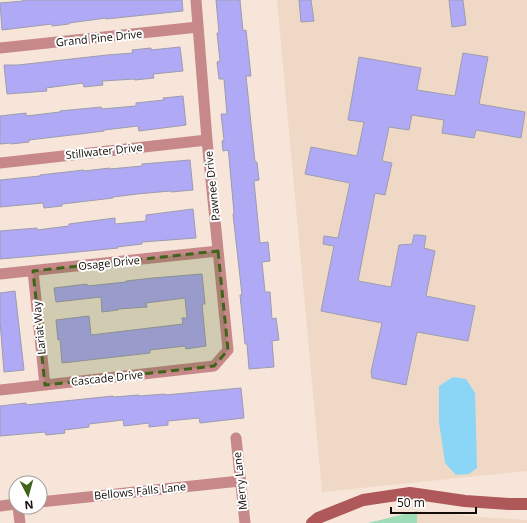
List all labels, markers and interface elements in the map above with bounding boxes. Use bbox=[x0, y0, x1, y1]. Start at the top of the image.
street label: Grand Pine Drive bbox=[55, 25, 143, 50]
street label: Stillwater Drive bbox=[65, 139, 143, 162]
street label: Pawnee Drive bbox=[200, 150, 223, 222]
street label: Osage Drive bbox=[77, 252, 140, 273]
street label: Lariat Way bbox=[28, 300, 49, 356]
street label: Cascade Drive bbox=[70, 366, 144, 389]
street label: Merry Lane bbox=[229, 451, 250, 511]
north arrow bbox=[8, 475, 48, 515]
street label: Bellows Falls Lane bbox=[93, 478, 187, 503]
scale bar bbox=[391, 489, 476, 515]
text: 50 m bbox=[397, 494, 425, 511]
text: N bbox=[24, 498, 34, 513]

